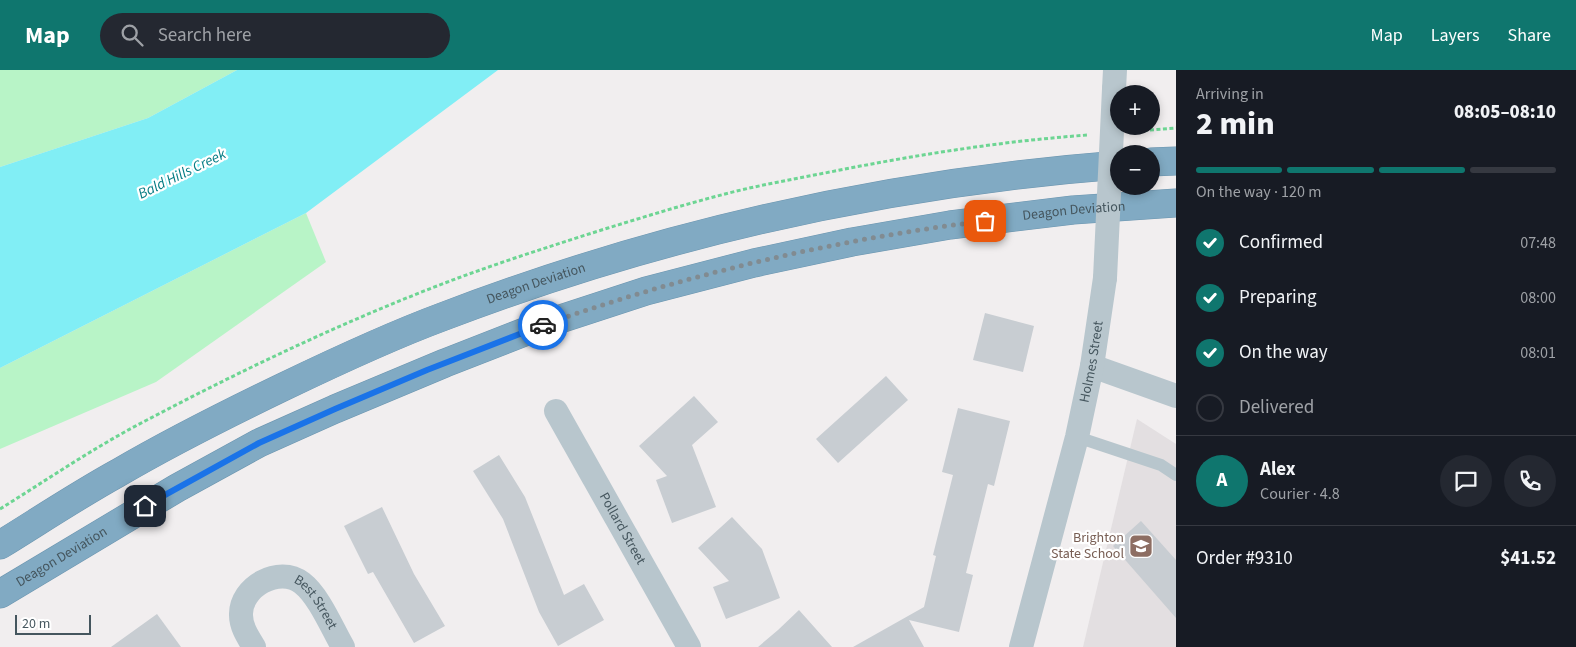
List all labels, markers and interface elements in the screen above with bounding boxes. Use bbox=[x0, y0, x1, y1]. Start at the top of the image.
search box bbox=[100, 13, 450, 58]
text: Map bbox=[25, 18, 70, 53]
icon: search bbox=[118, 21, 146, 49]
text: Search here bbox=[158, 22, 251, 49]
text: Map bbox=[1371, 23, 1403, 48]
text: Layers bbox=[1431, 23, 1480, 48]
text: Share bbox=[1508, 23, 1551, 48]
text: Arriving in bbox=[1196, 83, 1264, 105]
map controls bbox=[1110, 85, 1160, 195]
button: + bbox=[1110, 85, 1160, 135]
text: 08:05–08:10 bbox=[1454, 99, 1556, 126]
text: 2 min bbox=[1196, 101, 1275, 147]
water label: Bald Hills Creek bbox=[134, 143, 230, 204]
button: − bbox=[1110, 145, 1160, 195]
text: On the way · 120 m bbox=[1196, 181, 1321, 203]
street label: Deagon Deviation bbox=[1021, 196, 1126, 226]
pin bbox=[964, 200, 1006, 242]
icon: bag bbox=[971, 207, 999, 235]
icon: check bbox=[1196, 229, 1224, 257]
text: Confirmed bbox=[1239, 229, 1323, 256]
text: 07:48 bbox=[1520, 232, 1556, 254]
street label: Deagon Deviation bbox=[484, 258, 588, 310]
icon: check bbox=[1196, 284, 1224, 312]
text: Preparing bbox=[1239, 284, 1317, 311]
text: 08:00 bbox=[1520, 287, 1556, 309]
courier bbox=[518, 300, 568, 350]
icon: car bbox=[529, 311, 557, 339]
street label: Holmes Street bbox=[1075, 319, 1109, 405]
icon: check bbox=[1196, 339, 1224, 367]
text: On the way bbox=[1239, 339, 1328, 366]
text: 08:01 bbox=[1520, 342, 1556, 364]
text: Delivered bbox=[1239, 394, 1314, 421]
button: chat bbox=[1440, 455, 1492, 507]
button: phone bbox=[1504, 455, 1556, 507]
text: Alex bbox=[1260, 456, 1296, 483]
text: A bbox=[1217, 467, 1227, 494]
text: Courier · 4.8 bbox=[1260, 483, 1340, 505]
pin bbox=[124, 485, 166, 527]
street label: Pollard Street bbox=[594, 489, 651, 569]
icon: home bbox=[131, 492, 159, 520]
street label: Deagon Deviation bbox=[12, 522, 111, 592]
place label: Brighton State School bbox=[1051, 528, 1124, 564]
school or university icon: Brighton State School bbox=[1128, 533, 1154, 559]
text: Order #9310 bbox=[1196, 545, 1293, 572]
text: $41.52 bbox=[1500, 545, 1556, 572]
street label: Best Street bbox=[290, 570, 342, 633]
scale bar bbox=[15, 612, 91, 635]
text: 20 m bbox=[22, 614, 50, 634]

